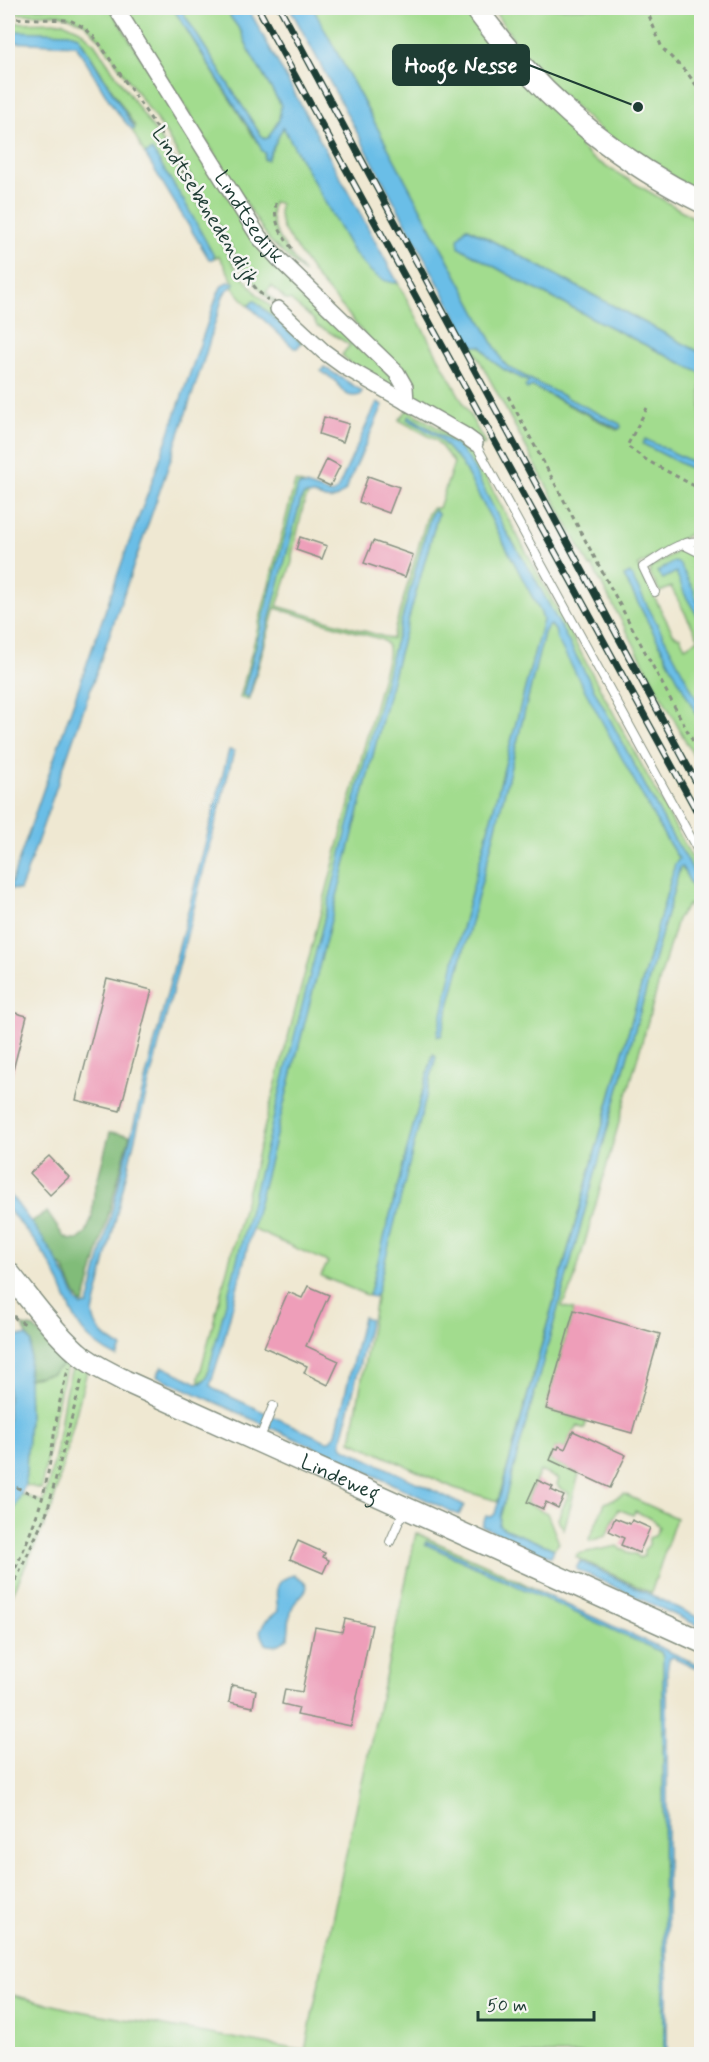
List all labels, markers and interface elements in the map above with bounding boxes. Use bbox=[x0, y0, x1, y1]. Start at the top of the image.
callout: Hooge Nesse bbox=[393, 45, 529, 85]
text: Hooge Nesse bbox=[405, 53, 517, 85]
street label: Lindtsebenedendijk bbox=[145, 121, 265, 291]
street label: Lindtsedijk bbox=[207, 166, 291, 270]
street label: Lindeweg bbox=[296, 1448, 384, 1510]
scale bar bbox=[478, 1984, 594, 2022]
text: 50 m bbox=[487, 1994, 527, 2018]

